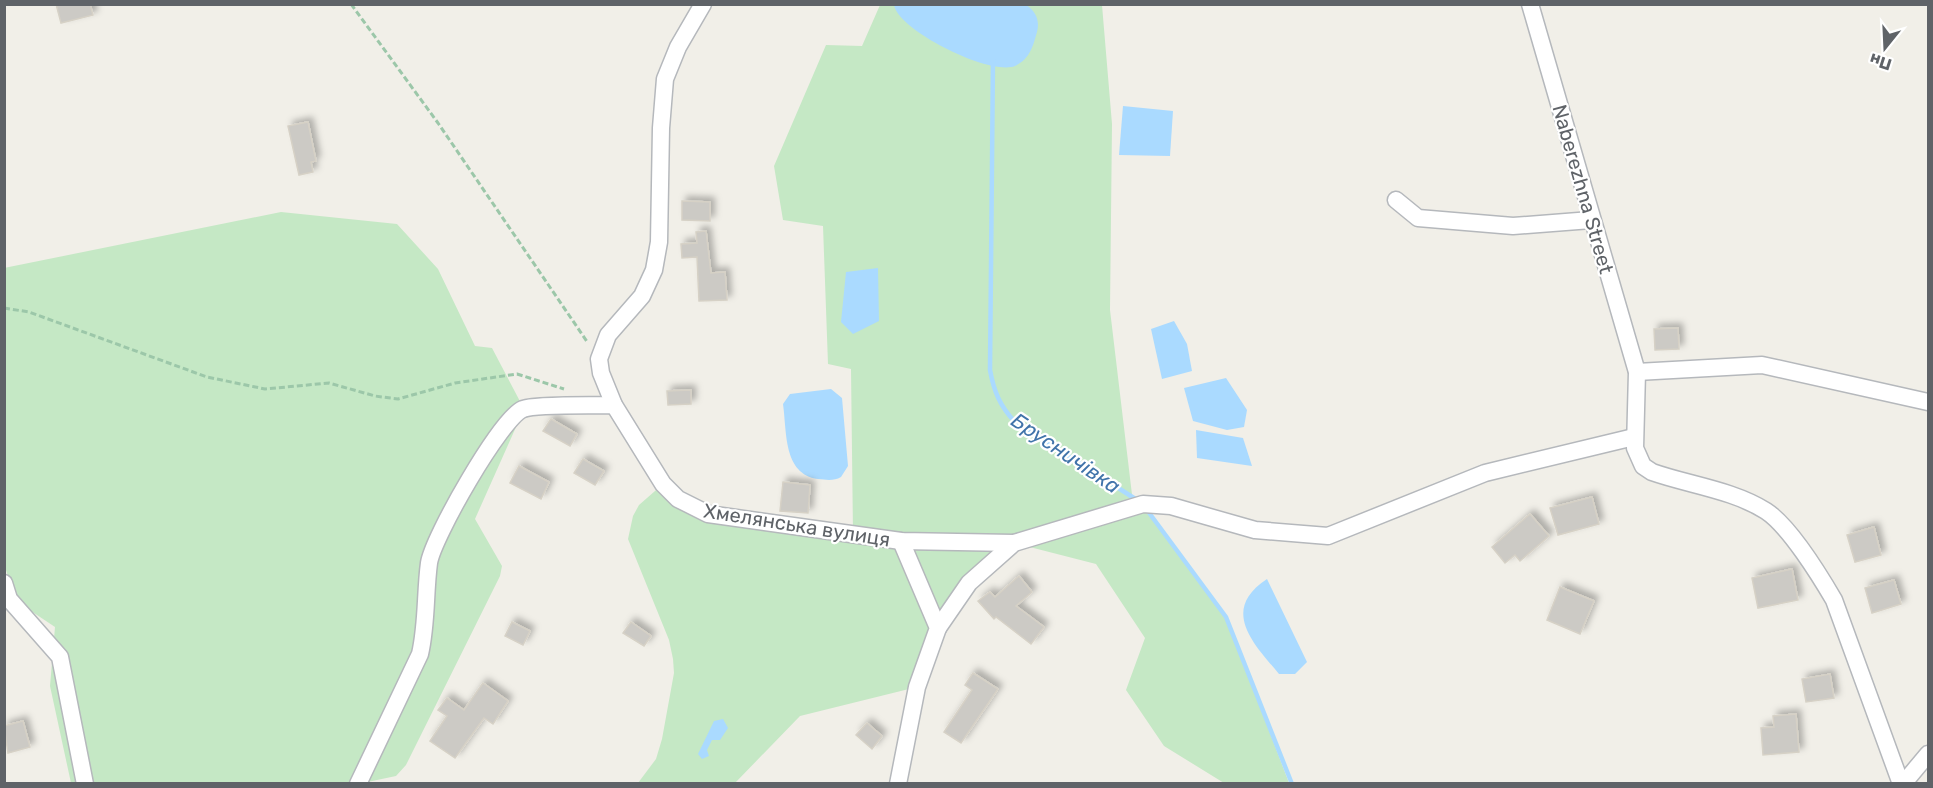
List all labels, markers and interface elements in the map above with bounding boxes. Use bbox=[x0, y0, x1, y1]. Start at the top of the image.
north arrow bbox=[1855, 18, 1915, 78]
text: Пн bbox=[1867, 49, 1894, 74]
street label: Naberezhna Street bbox=[1547, 102, 1619, 277]
water label: Брусничівка bbox=[1007, 407, 1125, 499]
street label: Хмелянська вулиця bbox=[702, 498, 892, 552]

